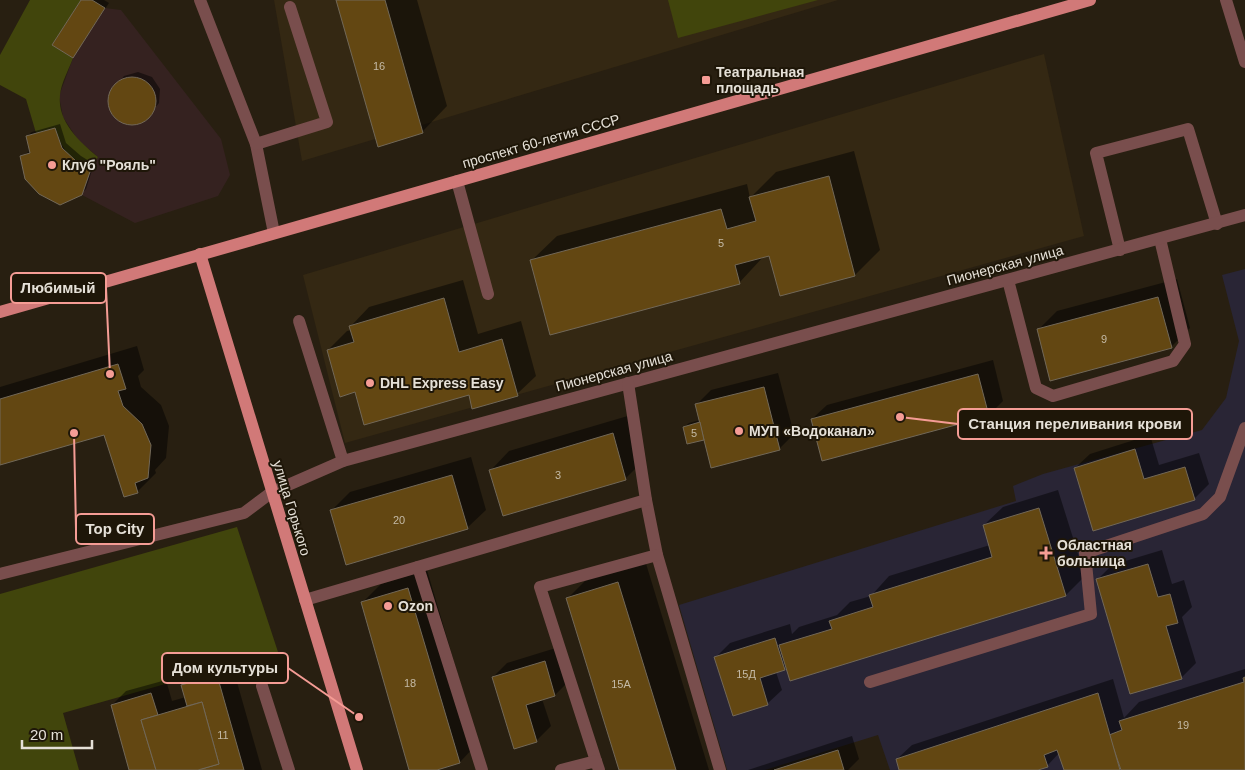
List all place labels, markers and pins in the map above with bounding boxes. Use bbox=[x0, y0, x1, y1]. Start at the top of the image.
place label: Театральная площадь bbox=[716, 64, 805, 96]
marker: Театральная площадь bbox=[700, 74, 712, 86]
place label: Клуб "Рояль" bbox=[62, 157, 156, 173]
marker: Клуб "Рояль" bbox=[46, 159, 58, 171]
callout: Любимый bbox=[11, 273, 106, 303]
place label: DHL Express Easy bbox=[380, 375, 504, 391]
marker: DHL Express Easy bbox=[364, 377, 376, 389]
callout: Станция переливания крови bbox=[958, 409, 1192, 439]
place label: МУП «Водоканал» bbox=[749, 423, 875, 439]
marker: МУП «Водоканал» bbox=[733, 425, 745, 437]
callout: Top City bbox=[76, 514, 154, 544]
place label: Областная больница bbox=[1057, 537, 1132, 569]
marker: Областная больница bbox=[1039, 546, 1053, 560]
place label: Ozon bbox=[398, 598, 433, 614]
marker: Ozon bbox=[382, 600, 394, 612]
callout: Дом культуры bbox=[162, 653, 288, 683]

